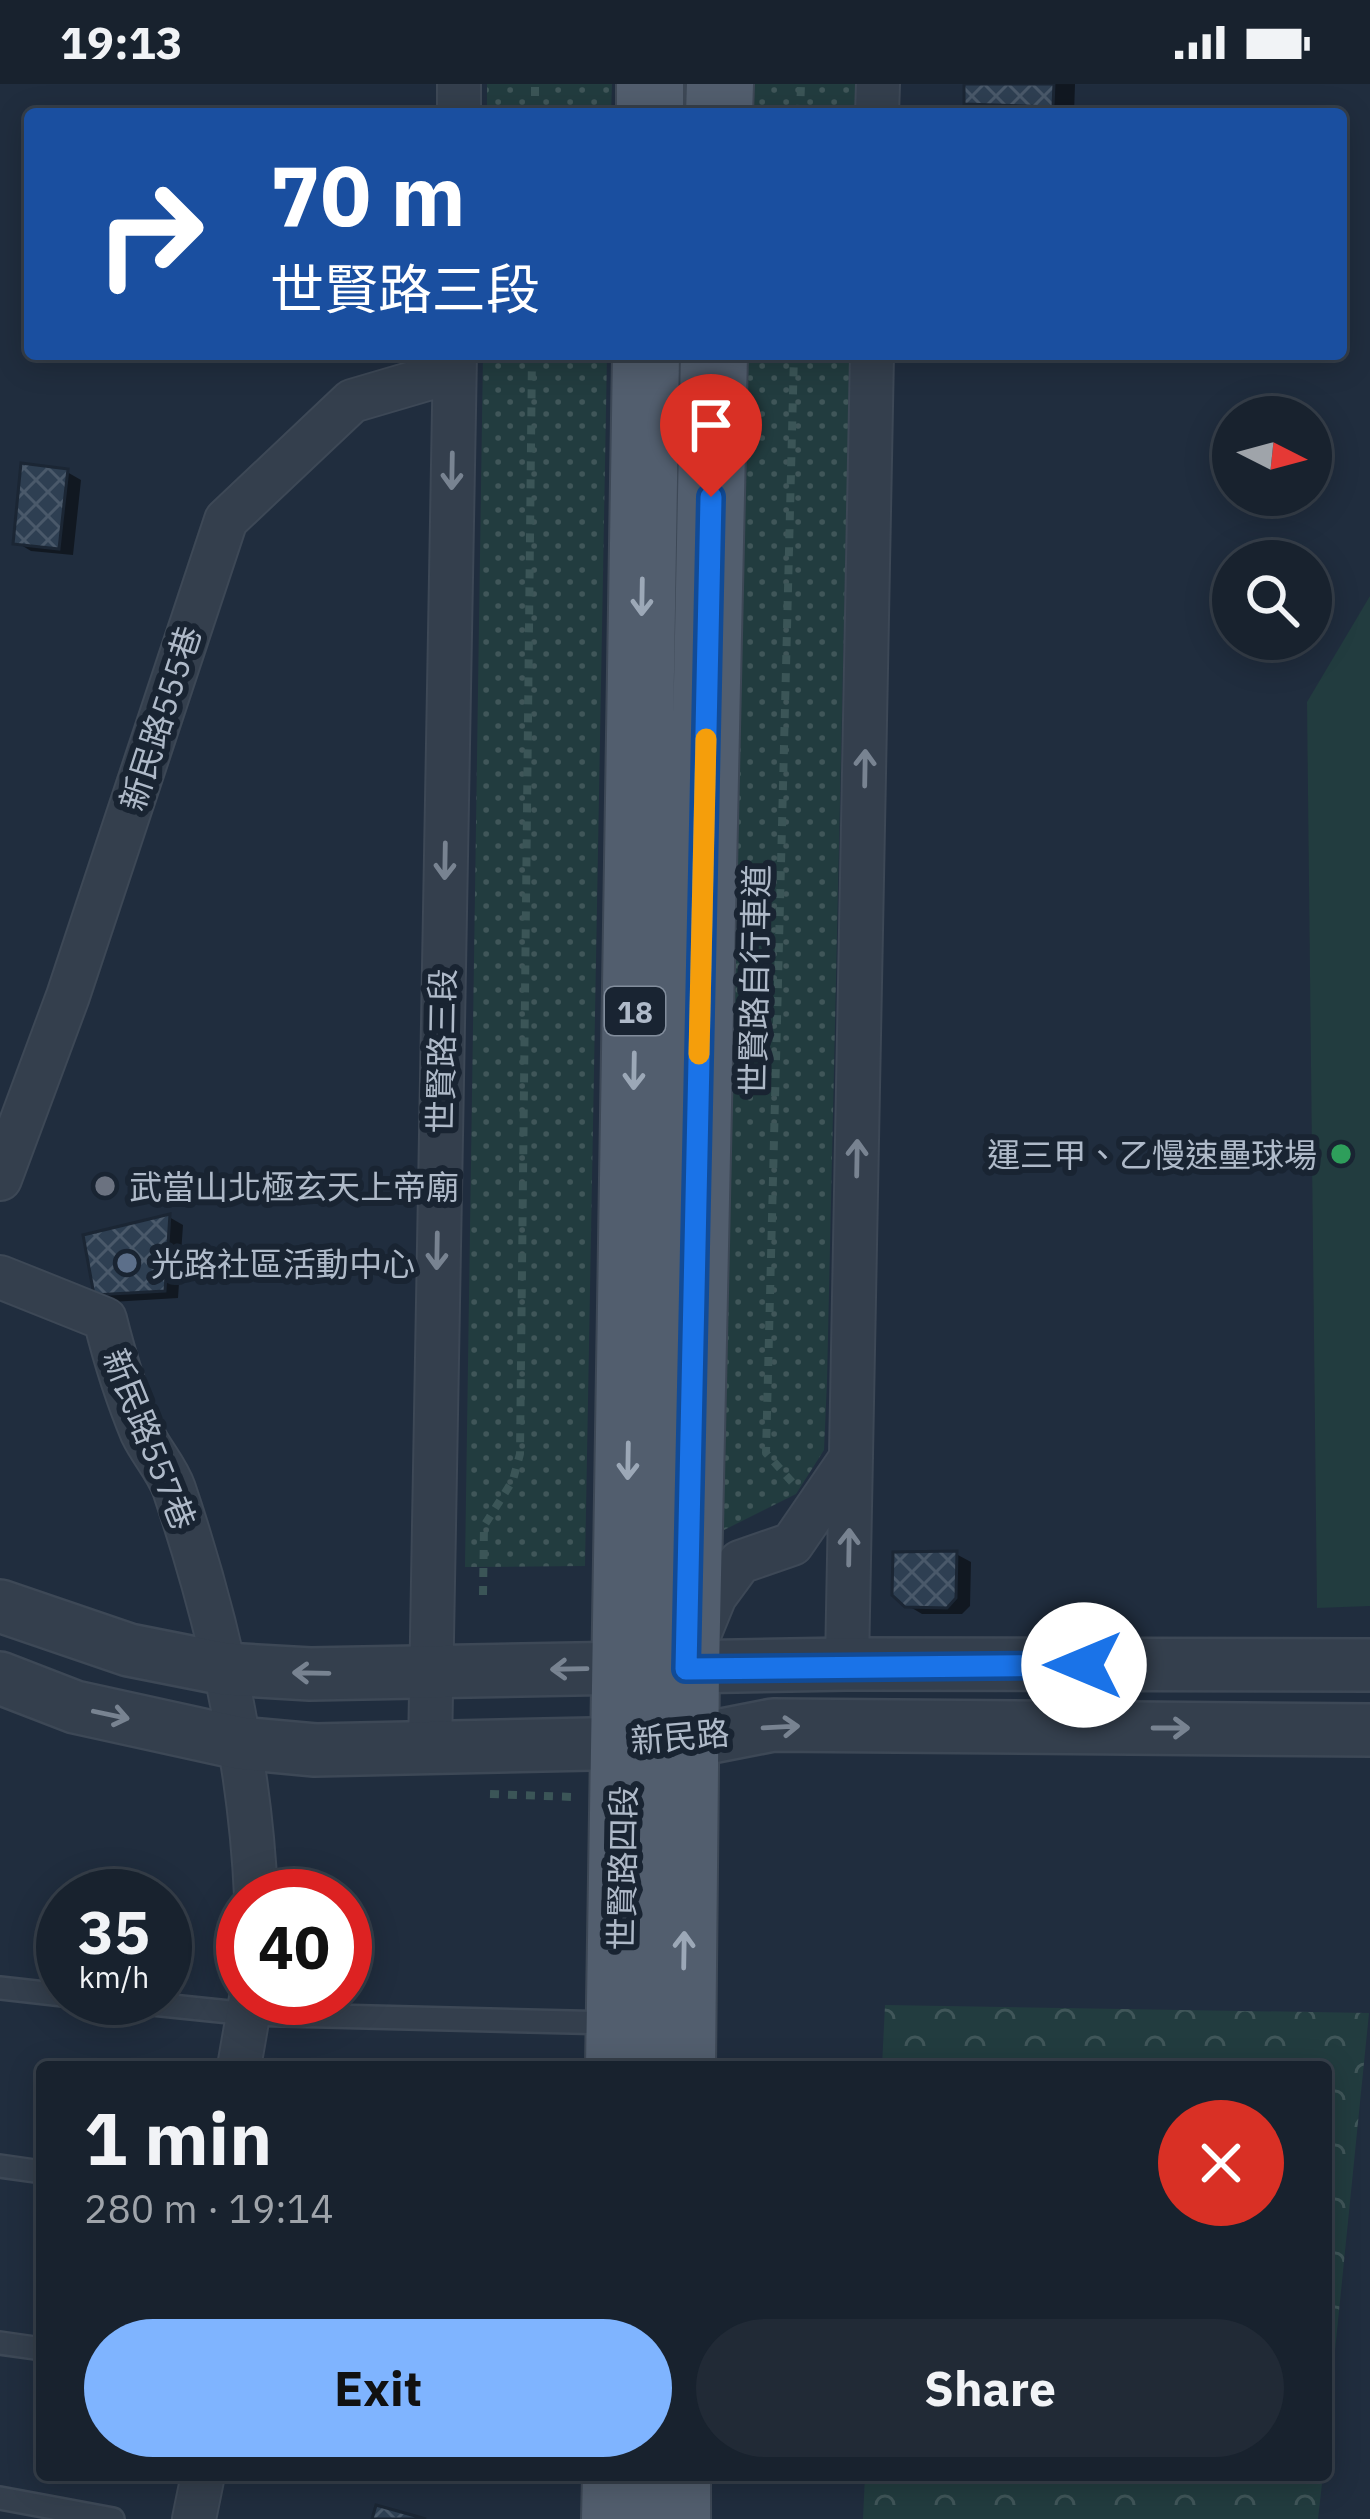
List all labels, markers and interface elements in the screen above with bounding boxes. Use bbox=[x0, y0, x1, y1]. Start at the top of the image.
text: 19:13 bbox=[60, 13, 183, 71]
text: 70 m bbox=[270, 140, 466, 249]
icon: right bbox=[72, 156, 228, 312]
text: 世賢路三段 bbox=[270, 254, 540, 324]
pin bbox=[660, 374, 762, 497]
icon: arrive bbox=[678, 392, 744, 458]
north arrow bbox=[1212, 396, 1332, 516]
map controls bbox=[1212, 396, 1332, 660]
one-way arrow bbox=[441, 451, 464, 490]
button: search bbox=[1212, 540, 1332, 660]
one-way arrow bbox=[631, 577, 653, 616]
street label: 新民路555巷 bbox=[110, 620, 210, 816]
one-way arrow bbox=[853, 749, 876, 788]
one-way arrow bbox=[433, 841, 456, 880]
street label: 世賢路自行車道 bbox=[730, 864, 778, 1096]
street label: 世賢路三段 bbox=[418, 968, 464, 1134]
road number: 18 bbox=[605, 987, 665, 1035]
one-way arrow bbox=[623, 1051, 646, 1090]
place label: 運三甲、乙慢速壘球場 bbox=[987, 1133, 1317, 1176]
one-way arrow bbox=[846, 1139, 868, 1178]
marker: 運三甲、乙慢速壘球場 bbox=[1328, 1141, 1354, 1167]
place label: 武當山北極玄天上帝廟 bbox=[129, 1165, 459, 1208]
marker: 武當山北極玄天上帝廟 bbox=[92, 1173, 118, 1199]
one-way arrow bbox=[425, 1231, 448, 1270]
place label: 光路社區活動中心 bbox=[151, 1242, 415, 1285]
marker: 光路社區活動中心 bbox=[114, 1250, 140, 1276]
street label: 新民路557巷 bbox=[94, 1342, 206, 1536]
one-way arrow bbox=[617, 1441, 640, 1480]
one-way arrow bbox=[838, 1528, 861, 1567]
position arrow bbox=[1021, 1602, 1147, 1728]
one-way arrow bbox=[550, 1658, 589, 1681]
one-way arrow bbox=[292, 1662, 331, 1685]
one-way arrow bbox=[90, 1705, 129, 1727]
street label: 新民路 bbox=[629, 1710, 731, 1762]
one-way arrow bbox=[761, 1715, 800, 1738]
one-way arrow bbox=[1151, 1717, 1190, 1739]
street label: 世賢路四段 bbox=[599, 1785, 645, 1951]
speed limit sign: 40 bbox=[216, 1869, 372, 2025]
text: 35 bbox=[78, 1892, 150, 1971]
one-way arrow bbox=[672, 1931, 695, 1970]
text: km/h bbox=[79, 1957, 149, 1996]
text: 1 min bbox=[84, 2091, 272, 2185]
button: close bbox=[1158, 2100, 1284, 2226]
text: 280 m · 19:14 bbox=[84, 2183, 334, 2234]
button: Exit bbox=[84, 2319, 672, 2457]
button: Share bbox=[696, 2319, 1284, 2457]

